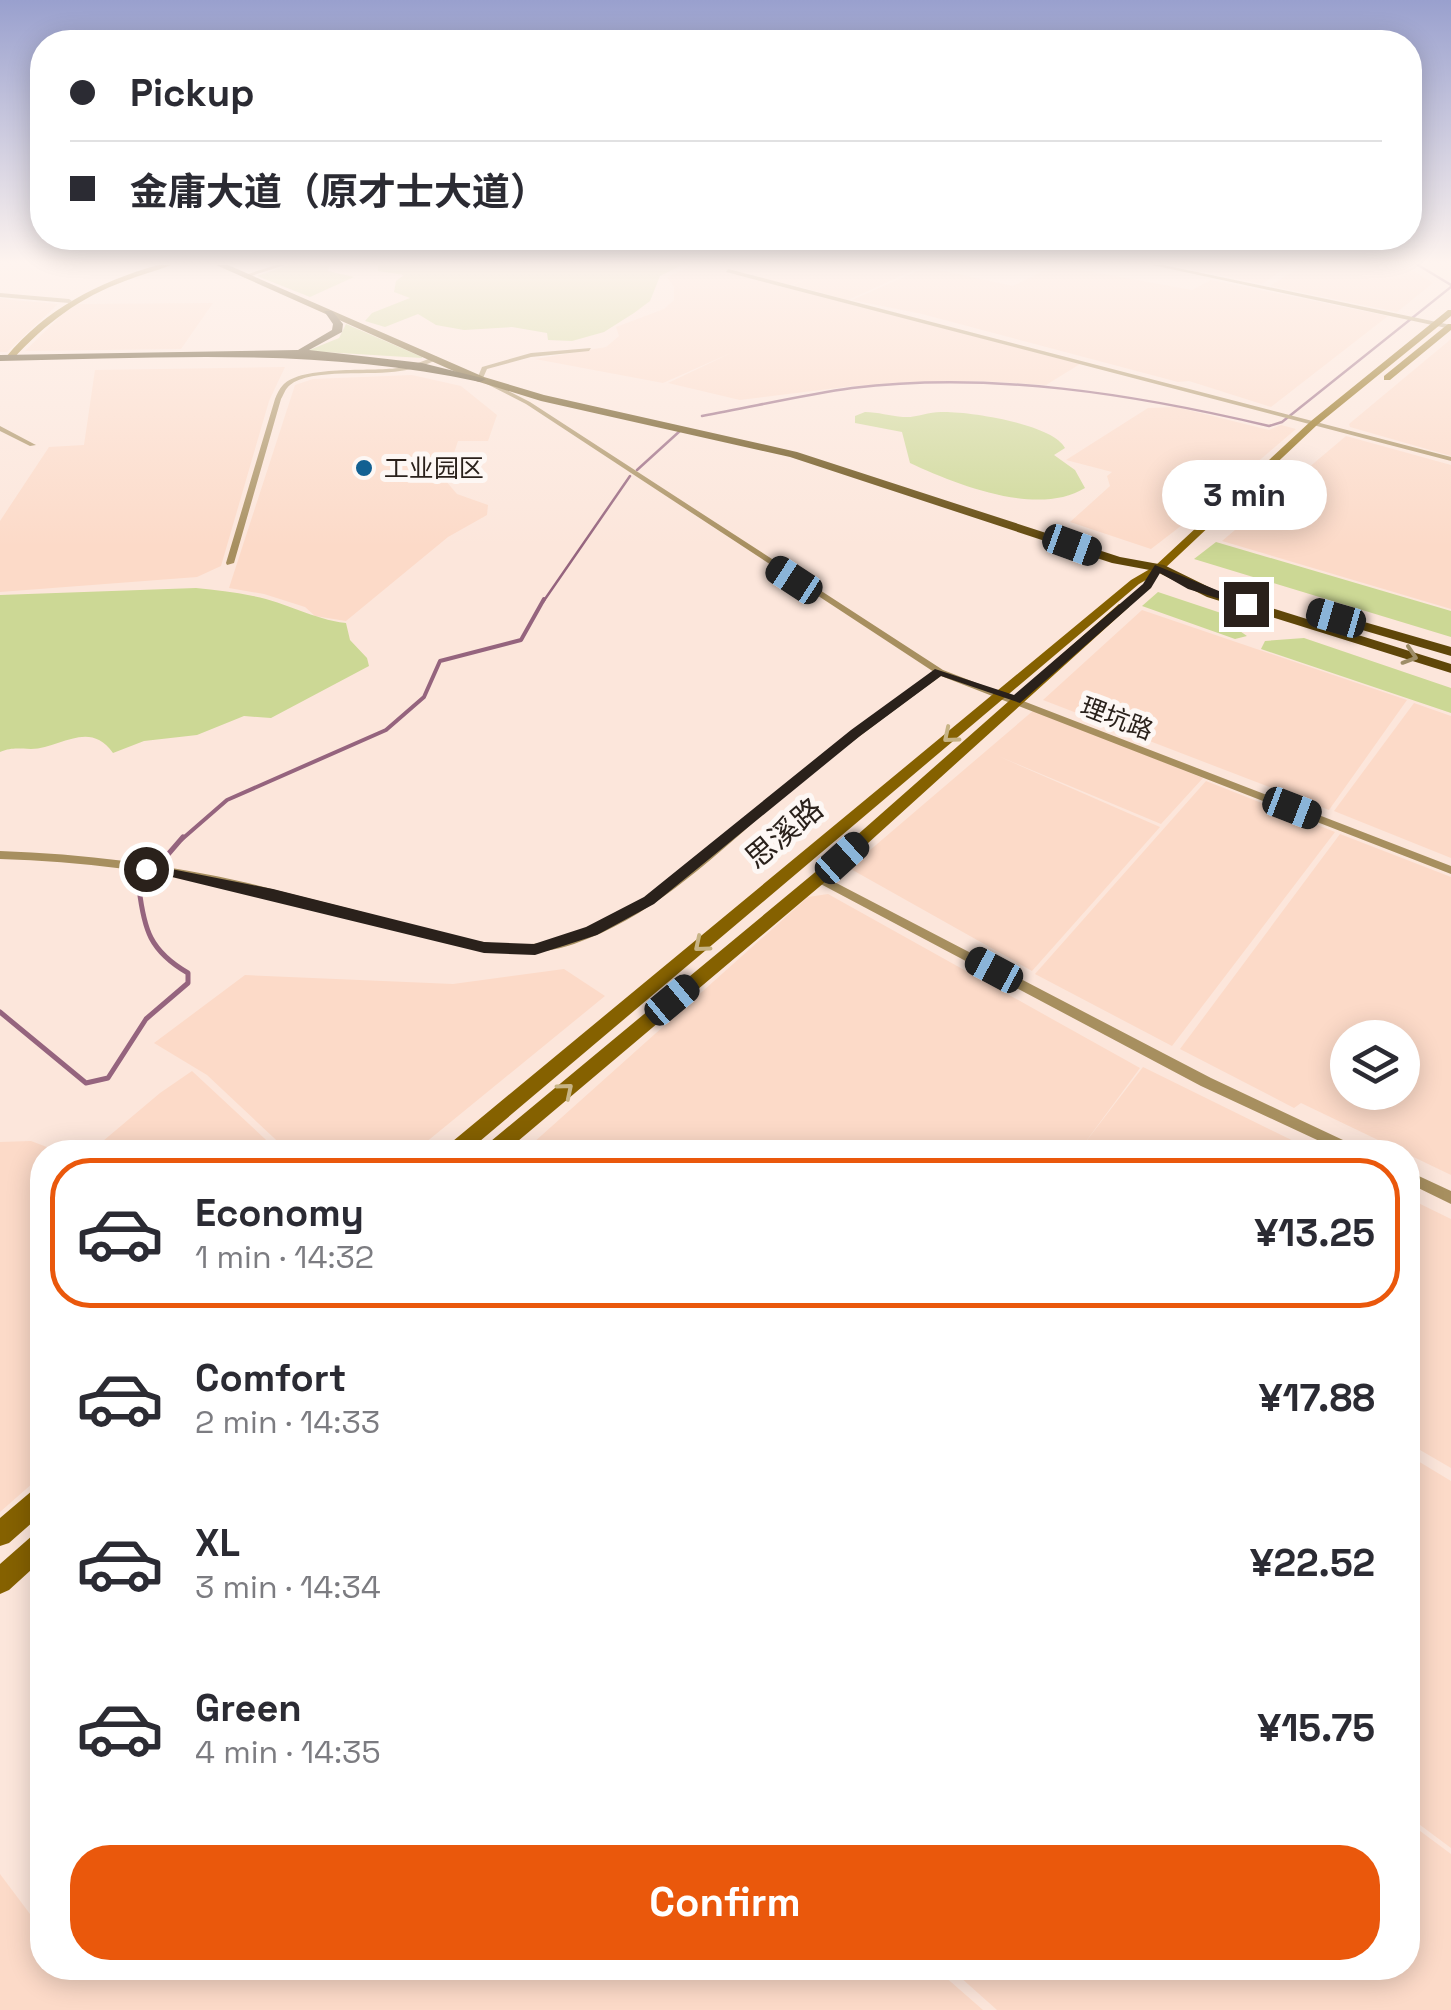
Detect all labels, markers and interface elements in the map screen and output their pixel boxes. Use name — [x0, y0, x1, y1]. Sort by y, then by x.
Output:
text: Pickup — [130, 69, 254, 117]
text: 金庸大道（原才士大道） — [130, 168, 548, 216]
place label: 工业园区 — [384, 452, 484, 484]
marker: 工业园区 — [353, 457, 375, 479]
callout: 3 min — [1164, 459, 1328, 529]
text: 3 min — [1203, 475, 1286, 515]
car — [1039, 521, 1105, 569]
car — [761, 551, 827, 609]
route end — [1224, 582, 1269, 627]
car — [1303, 595, 1369, 641]
one-way arrow — [1401, 644, 1418, 664]
street label: 理坑路 — [1076, 690, 1158, 746]
one-way arrow — [943, 724, 961, 742]
car — [1259, 783, 1325, 833]
street label: 思溪路 — [737, 789, 831, 877]
car — [810, 827, 874, 889]
route start — [124, 847, 169, 892]
one-way arrow — [695, 933, 713, 951]
car — [960, 943, 1028, 997]
car — [639, 969, 705, 1031]
map controls — [1330, 1020, 1420, 1110]
button: layers — [1330, 1020, 1420, 1110]
one-way arrow — [554, 1083, 573, 1101]
icon: car — [75, 1188, 165, 1278]
text: Economy — [195, 1189, 364, 1237]
text: ¥13.25 — [1254, 1209, 1375, 1257]
text: 1 min · 14:32 — [195, 1237, 374, 1277]
icon: car — [75, 1353, 165, 1443]
text: Comfort — [195, 1354, 346, 1402]
text: ¥17.88 — [1259, 1374, 1375, 1422]
text: 2 min · 14:33 — [195, 1402, 380, 1442]
icon: car — [75, 1518, 165, 1608]
text: XL — [195, 1519, 240, 1567]
text: ¥22.52 — [1250, 1539, 1375, 1587]
text: 3 min · 14:34 — [195, 1567, 381, 1607]
icon: car — [75, 1683, 165, 1773]
text: Green — [195, 1684, 302, 1732]
text: ¥15.75 — [1258, 1704, 1375, 1752]
text: 4 min · 14:35 — [195, 1732, 381, 1772]
button: Confirm — [70, 1845, 1380, 1960]

